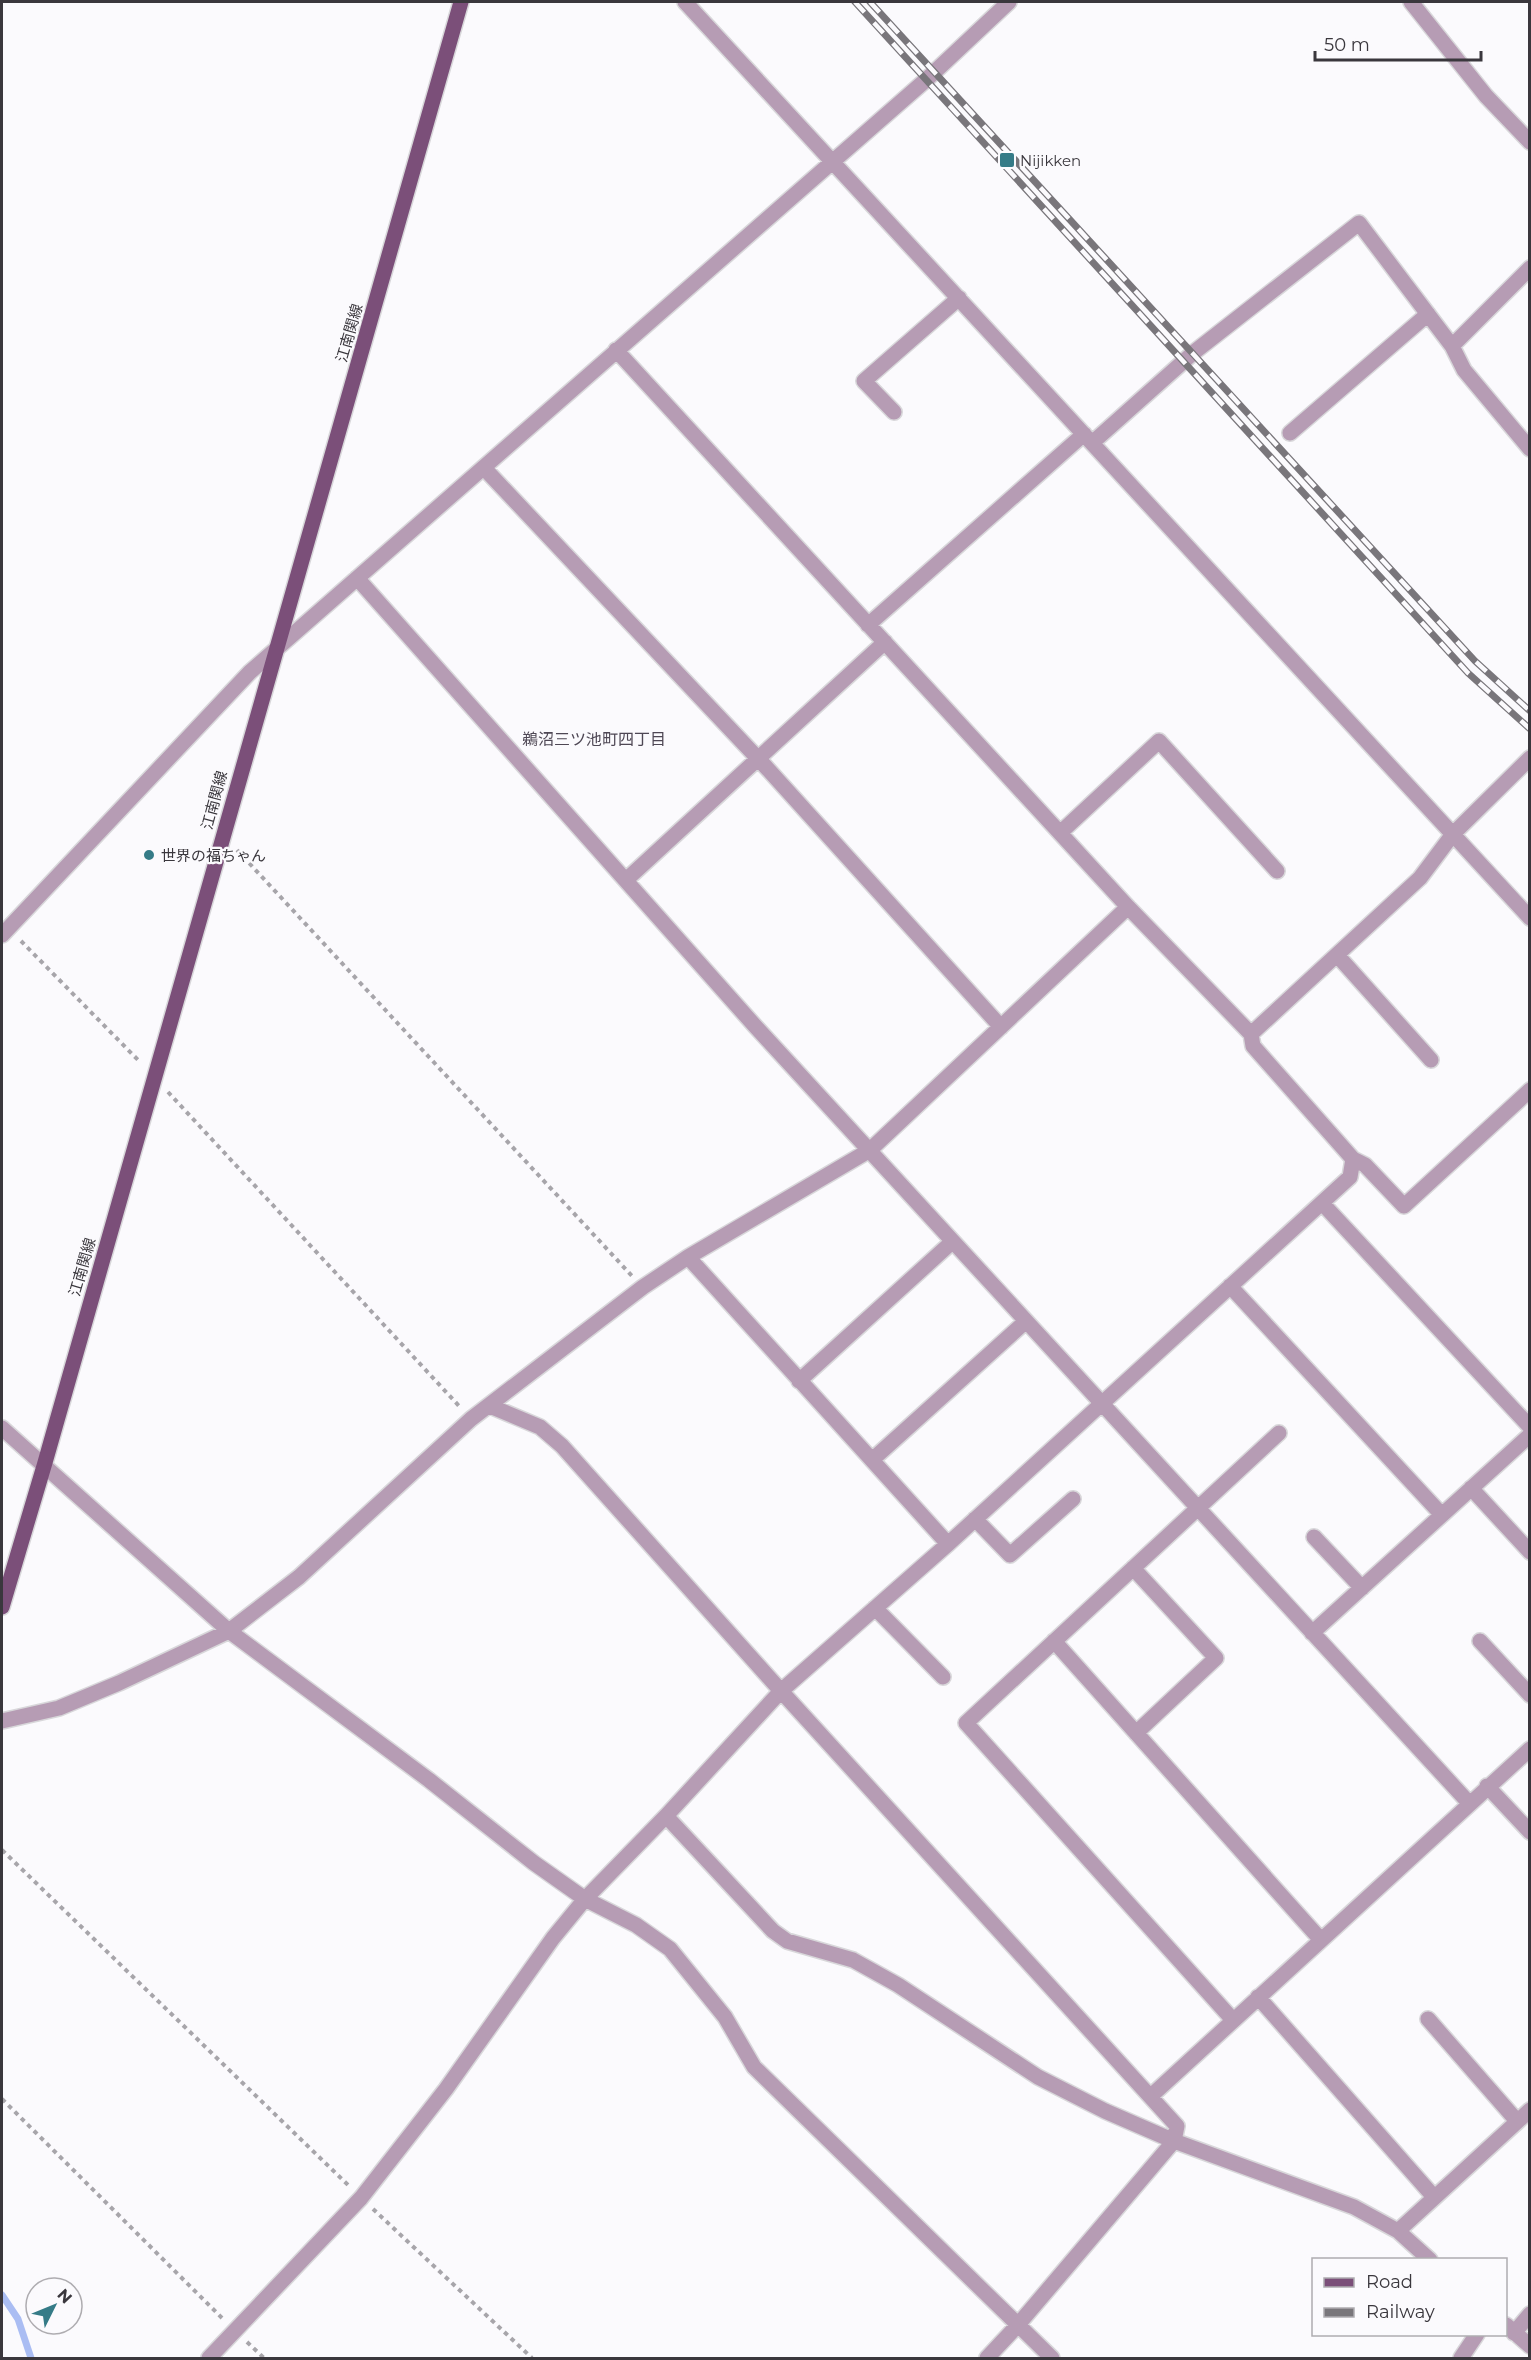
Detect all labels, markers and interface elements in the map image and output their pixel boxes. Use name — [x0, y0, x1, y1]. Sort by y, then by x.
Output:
scale bar — [1315, 24, 1482, 62]
text: 50 m — [1324, 34, 1370, 56]
marker: Nijikken — [998, 151, 1016, 169]
place label: Nijikken — [1020, 151, 1081, 170]
street label: 江南関線 — [332, 302, 366, 364]
district label: 鵜沼三ツ池町四丁目 — [522, 730, 666, 749]
street label: 江南関線 — [197, 769, 231, 831]
place label: 世界の福ちゃん — [161, 846, 266, 865]
marker: 世界の福ちゃん — [142, 848, 156, 862]
street label: 江南関線 — [65, 1236, 99, 1298]
legend — [1312, 2258, 1507, 2336]
text: Road — [1366, 2271, 1413, 2293]
north arrow — [24, 2276, 84, 2336]
text: N — [53, 2285, 76, 2307]
text: Railway — [1366, 2301, 1435, 2323]

